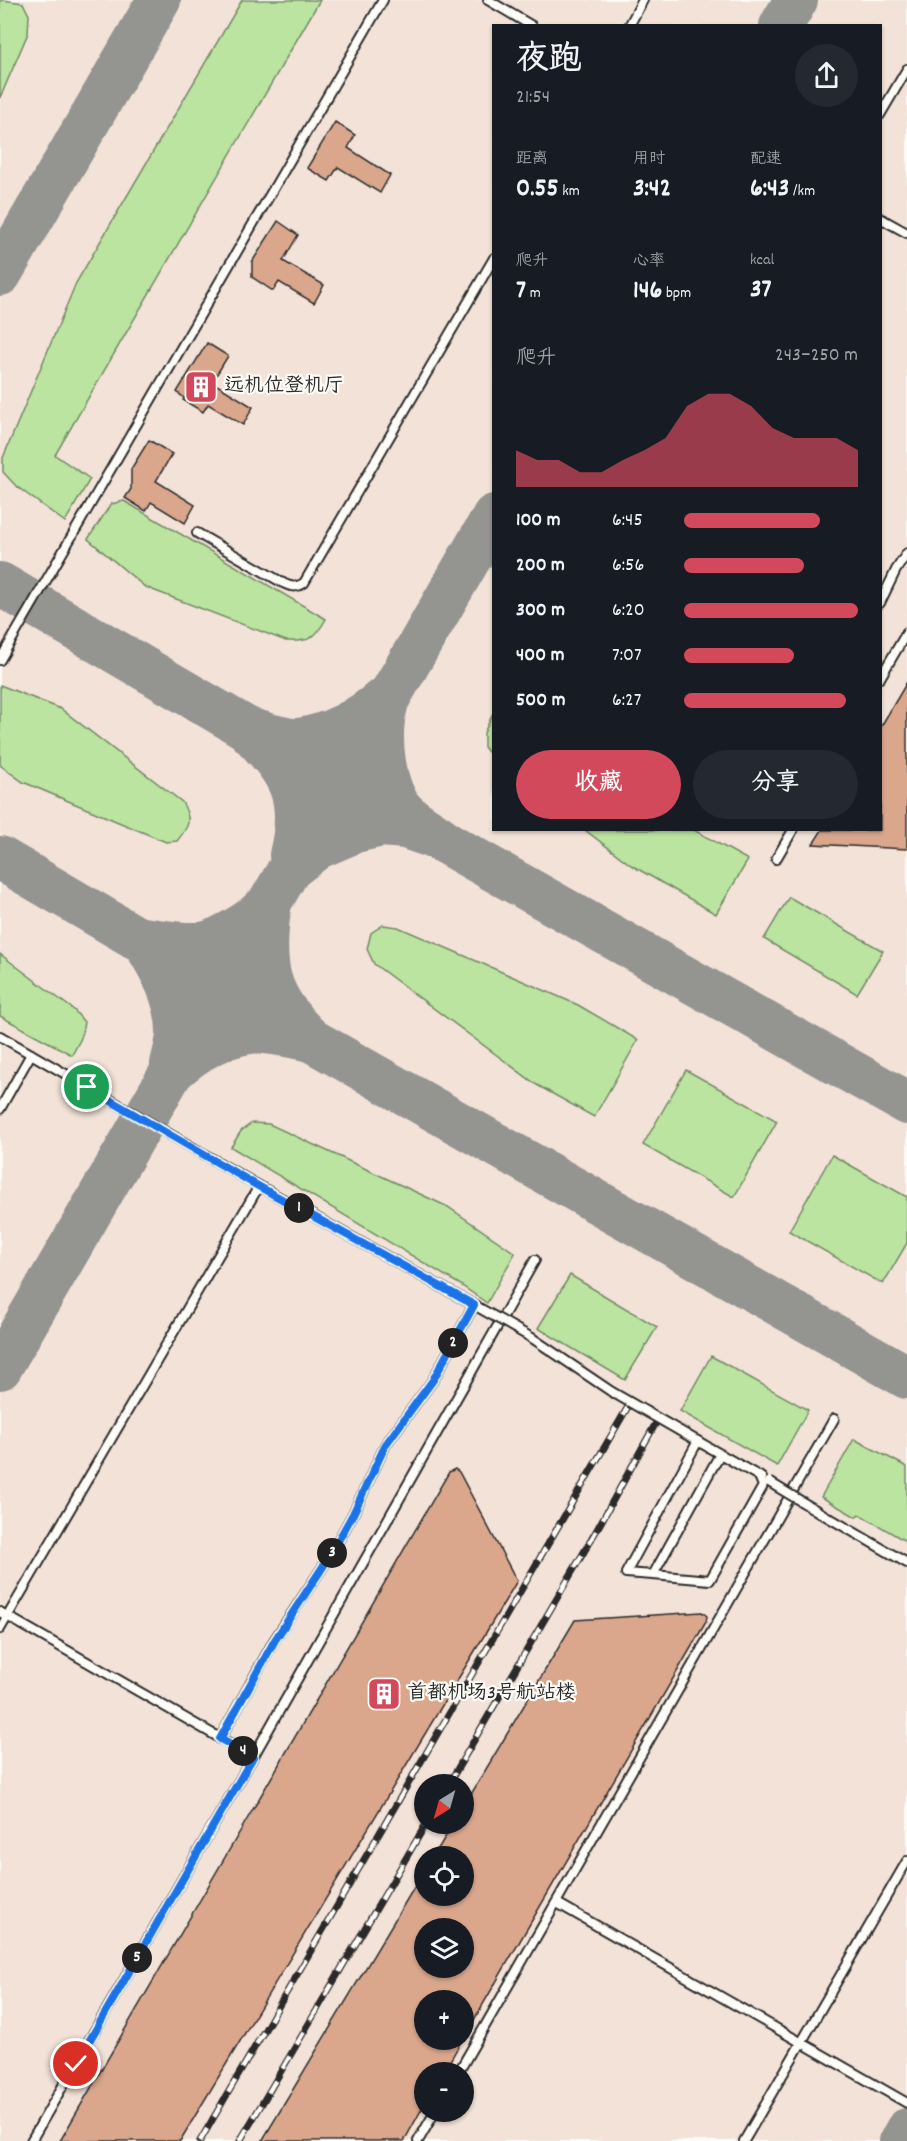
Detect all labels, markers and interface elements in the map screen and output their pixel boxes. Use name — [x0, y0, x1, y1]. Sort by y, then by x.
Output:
text: 夜跑 — [516, 38, 582, 85]
button: share — [795, 44, 858, 107]
text: 21:54 — [516, 84, 550, 112]
text: 距离 — [516, 148, 548, 171]
text: 用时 — [633, 148, 665, 171]
text: 配速 — [750, 148, 782, 171]
text: 0.55 — [516, 171, 559, 208]
text: 3:42 — [633, 171, 671, 208]
text: 6:43 — [750, 171, 789, 208]
text: km — [559, 180, 580, 203]
text: /km — [789, 180, 815, 203]
text: kcal — [750, 249, 774, 272]
text: 爬升 — [516, 250, 548, 273]
text: 心率 — [633, 250, 665, 273]
text: 37 — [750, 272, 772, 309]
text: 7 — [516, 273, 526, 310]
text: 146 — [633, 273, 662, 310]
text: m — [526, 282, 541, 305]
text: bpm — [662, 282, 691, 305]
text: 243–250 m — [775, 342, 858, 370]
text: 爬升 — [516, 345, 556, 373]
building icon: 远机位登机厅 — [183, 369, 219, 405]
place label: 远机位登机厅 — [224, 373, 344, 401]
text: 100 m — [516, 507, 561, 535]
text: 6:45 — [612, 507, 643, 535]
text: 200 m — [516, 552, 565, 580]
text: 6:56 — [612, 552, 644, 580]
text: 300 m — [516, 597, 565, 625]
text: 6:20 — [612, 597, 645, 625]
text: 400 m — [516, 642, 564, 670]
text: 7:07 — [612, 642, 642, 670]
text: 500 m — [516, 687, 565, 715]
text: 6:27 — [612, 687, 642, 715]
button: 收藏 — [516, 750, 681, 819]
button: 分享 — [693, 750, 858, 819]
pin — [61, 1061, 112, 1112]
icon: arrive — [70, 1070, 103, 1103]
pin: 1 — [284, 1193, 314, 1223]
text: 1 — [297, 1196, 301, 1219]
pin: 2 — [438, 1328, 468, 1358]
text: 2 — [450, 1331, 457, 1354]
pin: 3 — [317, 1538, 347, 1568]
text: 3 — [328, 1541, 336, 1564]
building icon: 首都机场3号航站楼 — [366, 1676, 402, 1712]
place label: 首都机场3号航站楼 — [407, 1680, 576, 1708]
pin: 4 — [228, 1736, 258, 1766]
text: 4 — [240, 1739, 246, 1762]
north arrow — [414, 1774, 474, 1834]
map controls — [414, 1774, 474, 2122]
button: locate — [414, 1846, 474, 1906]
button: layers — [414, 1918, 474, 1978]
pin: 5 — [122, 1943, 152, 1973]
text: 5 — [133, 1946, 141, 1969]
button: + — [414, 1990, 474, 2050]
pin — [50, 2038, 101, 2089]
icon: check — [59, 2047, 92, 2080]
button: − — [414, 2062, 474, 2122]

